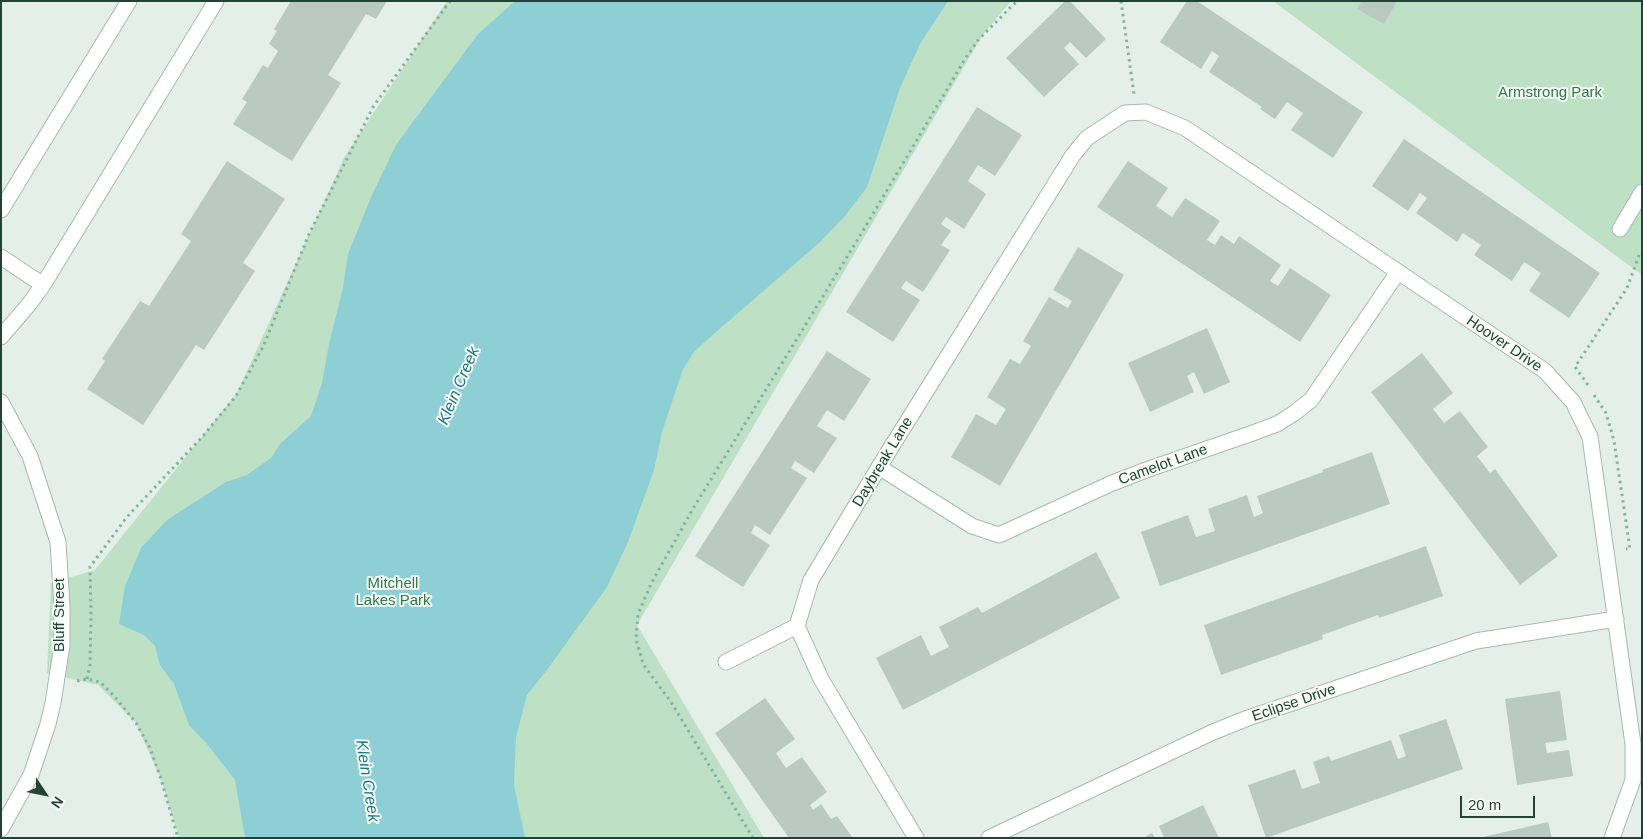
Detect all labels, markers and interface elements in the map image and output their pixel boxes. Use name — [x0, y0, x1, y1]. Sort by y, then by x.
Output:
park label: Armstrong Park — [1498, 84, 1602, 102]
street label: Hoover Drive — [1463, 312, 1545, 376]
water label: Klein Creek — [434, 344, 484, 428]
street label: Daybreak Lane — [849, 414, 917, 510]
street label: Camelot Lane — [1116, 441, 1210, 489]
park label: Mitchell Lakes Park — [355, 575, 431, 610]
street label: Bluff Street — [51, 578, 69, 652]
street label: Eclipse Drive — [1250, 680, 1338, 726]
water label: Klein Creek — [351, 739, 383, 823]
north arrow — [20, 769, 70, 819]
scale bar — [1463, 786, 1538, 818]
text: N — [48, 794, 67, 811]
text: 20 m — [1468, 796, 1501, 813]

